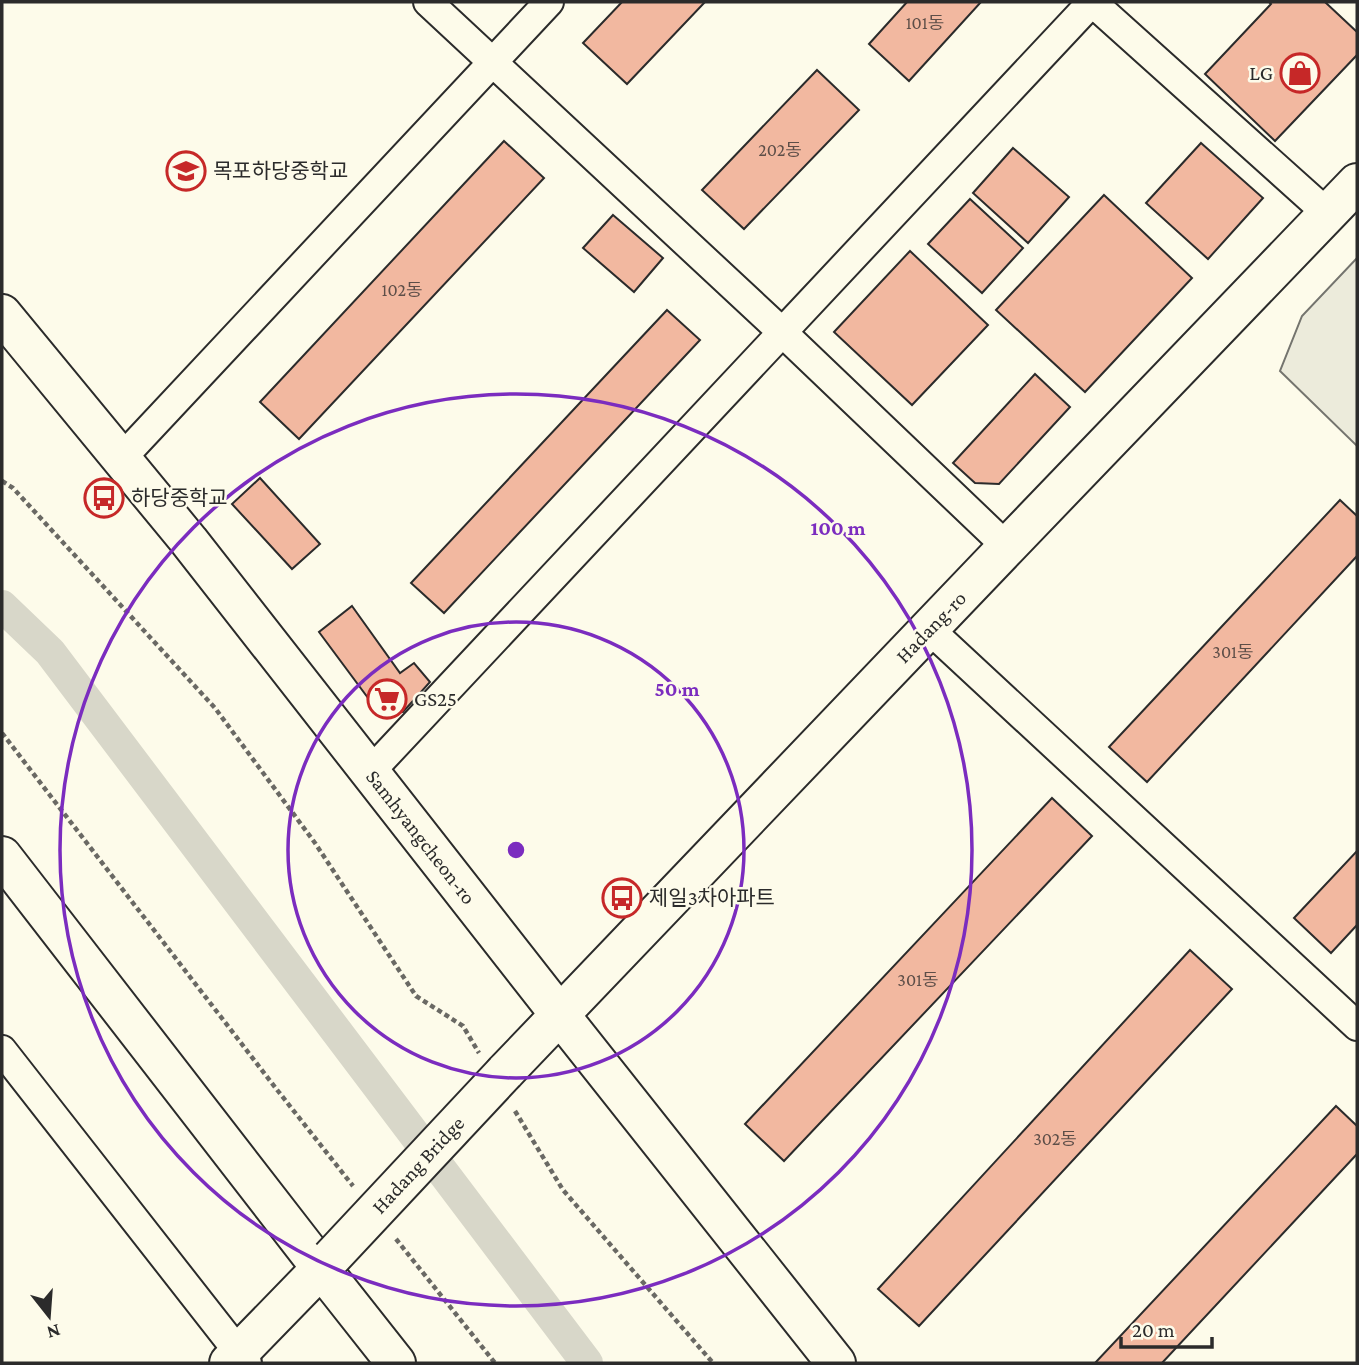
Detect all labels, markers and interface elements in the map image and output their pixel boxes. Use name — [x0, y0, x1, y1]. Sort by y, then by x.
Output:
house number: 101동 — [906, 13, 944, 33]
shop icon: LG — [1279, 52, 1321, 94]
place label: LG — [1249, 61, 1273, 85]
house number: 202동 — [758, 140, 802, 160]
school or university icon: 목포하당중학교 — [165, 150, 207, 192]
place label: 목포하당중학교 — [213, 159, 348, 183]
house number: 102동 — [381, 280, 423, 300]
bus stop icon: 하당중학교 — [83, 477, 125, 519]
place label: 하당중학교 — [131, 486, 228, 510]
text: 100 m — [810, 516, 866, 540]
street label: Hadang-ro — [891, 586, 971, 668]
house number: 301동 — [1212, 642, 1254, 662]
text: 50 m — [655, 677, 700, 701]
supermarket icon: GS25 — [366, 678, 408, 720]
place label: GS25 — [414, 687, 457, 711]
street label: Samhyangcheon-ro — [361, 765, 481, 909]
centre of rings — [504, 838, 528, 862]
bus stop icon: 제일3차아파트 — [601, 877, 643, 919]
place label: 제일3차아파트 — [649, 886, 775, 910]
house number: 301동 — [897, 970, 939, 990]
street label: Hadang Bridge — [367, 1111, 469, 1219]
house number: 302동 — [1033, 1129, 1077, 1149]
north arrow — [14, 1281, 84, 1351]
scale bar — [1121, 1306, 1212, 1350]
text: 20 m — [1132, 1318, 1175, 1342]
text: N — [45, 1320, 63, 1344]

